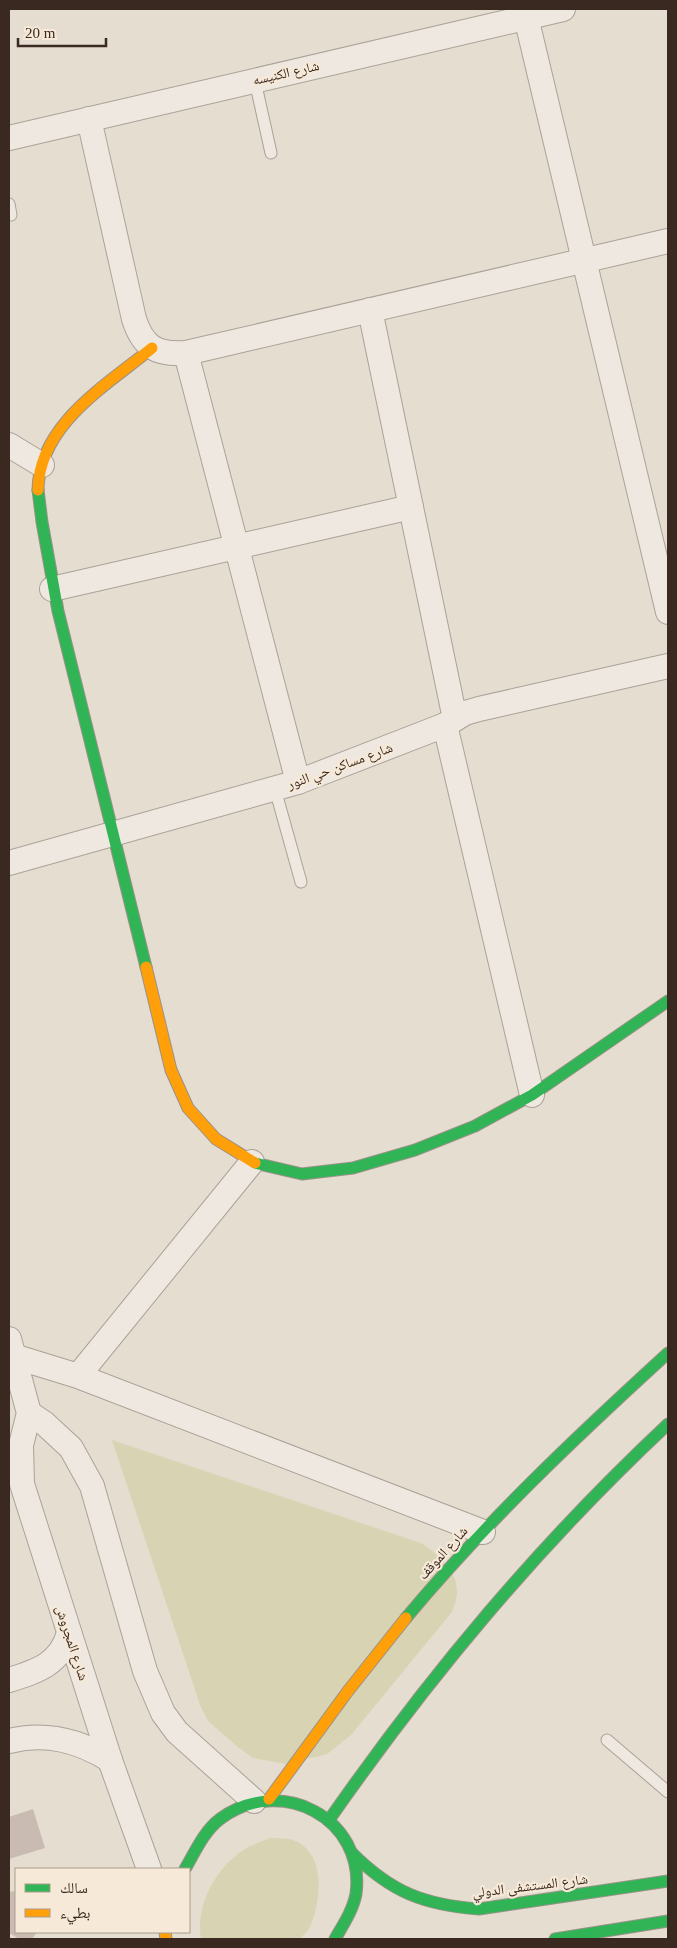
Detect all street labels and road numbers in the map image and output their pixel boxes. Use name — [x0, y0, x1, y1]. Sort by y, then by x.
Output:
street label: شارع الكنيسه — [251, 58, 321, 90]
street label: شارع مساكن حي النور — [284, 740, 396, 796]
street label: شارع الموقف — [415, 1523, 472, 1584]
street label: شارع المجروش — [51, 1604, 91, 1683]
street label: شارع المستشفى الدولي — [471, 1871, 589, 1904]

